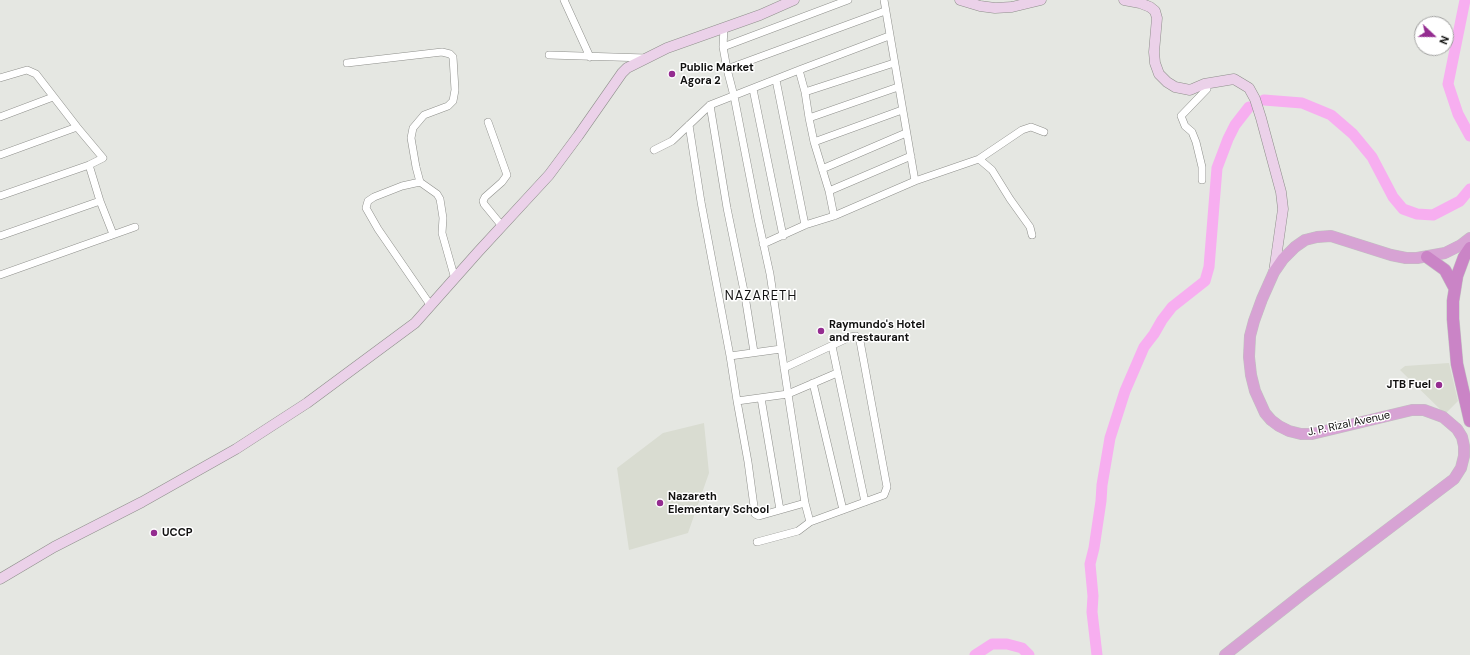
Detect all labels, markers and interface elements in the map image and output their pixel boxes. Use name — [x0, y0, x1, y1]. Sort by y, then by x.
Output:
north arrow — [1414, 16, 1454, 56]
text: N — [1436, 34, 1452, 46]
place label: Public Market Agora 2 — [680, 61, 754, 87]
marker: Public Market Agora 2 — [667, 69, 677, 79]
district label: NAZARETH — [725, 289, 797, 305]
place label: Raymundo's Hotel and restaurant — [829, 318, 925, 344]
marker: Raymundo's Hotel and restaurant — [816, 326, 826, 336]
place label: JTB Fuel — [1386, 378, 1431, 392]
marker: JTB Fuel — [1434, 380, 1444, 390]
street label: J. P. Rizal Avenue — [1307, 409, 1391, 439]
place label: Nazareth Elementary School — [668, 490, 769, 516]
marker: Nazareth Elementary School — [655, 498, 665, 508]
place label: UCCP — [162, 526, 193, 540]
marker: UCCP — [149, 528, 159, 538]

